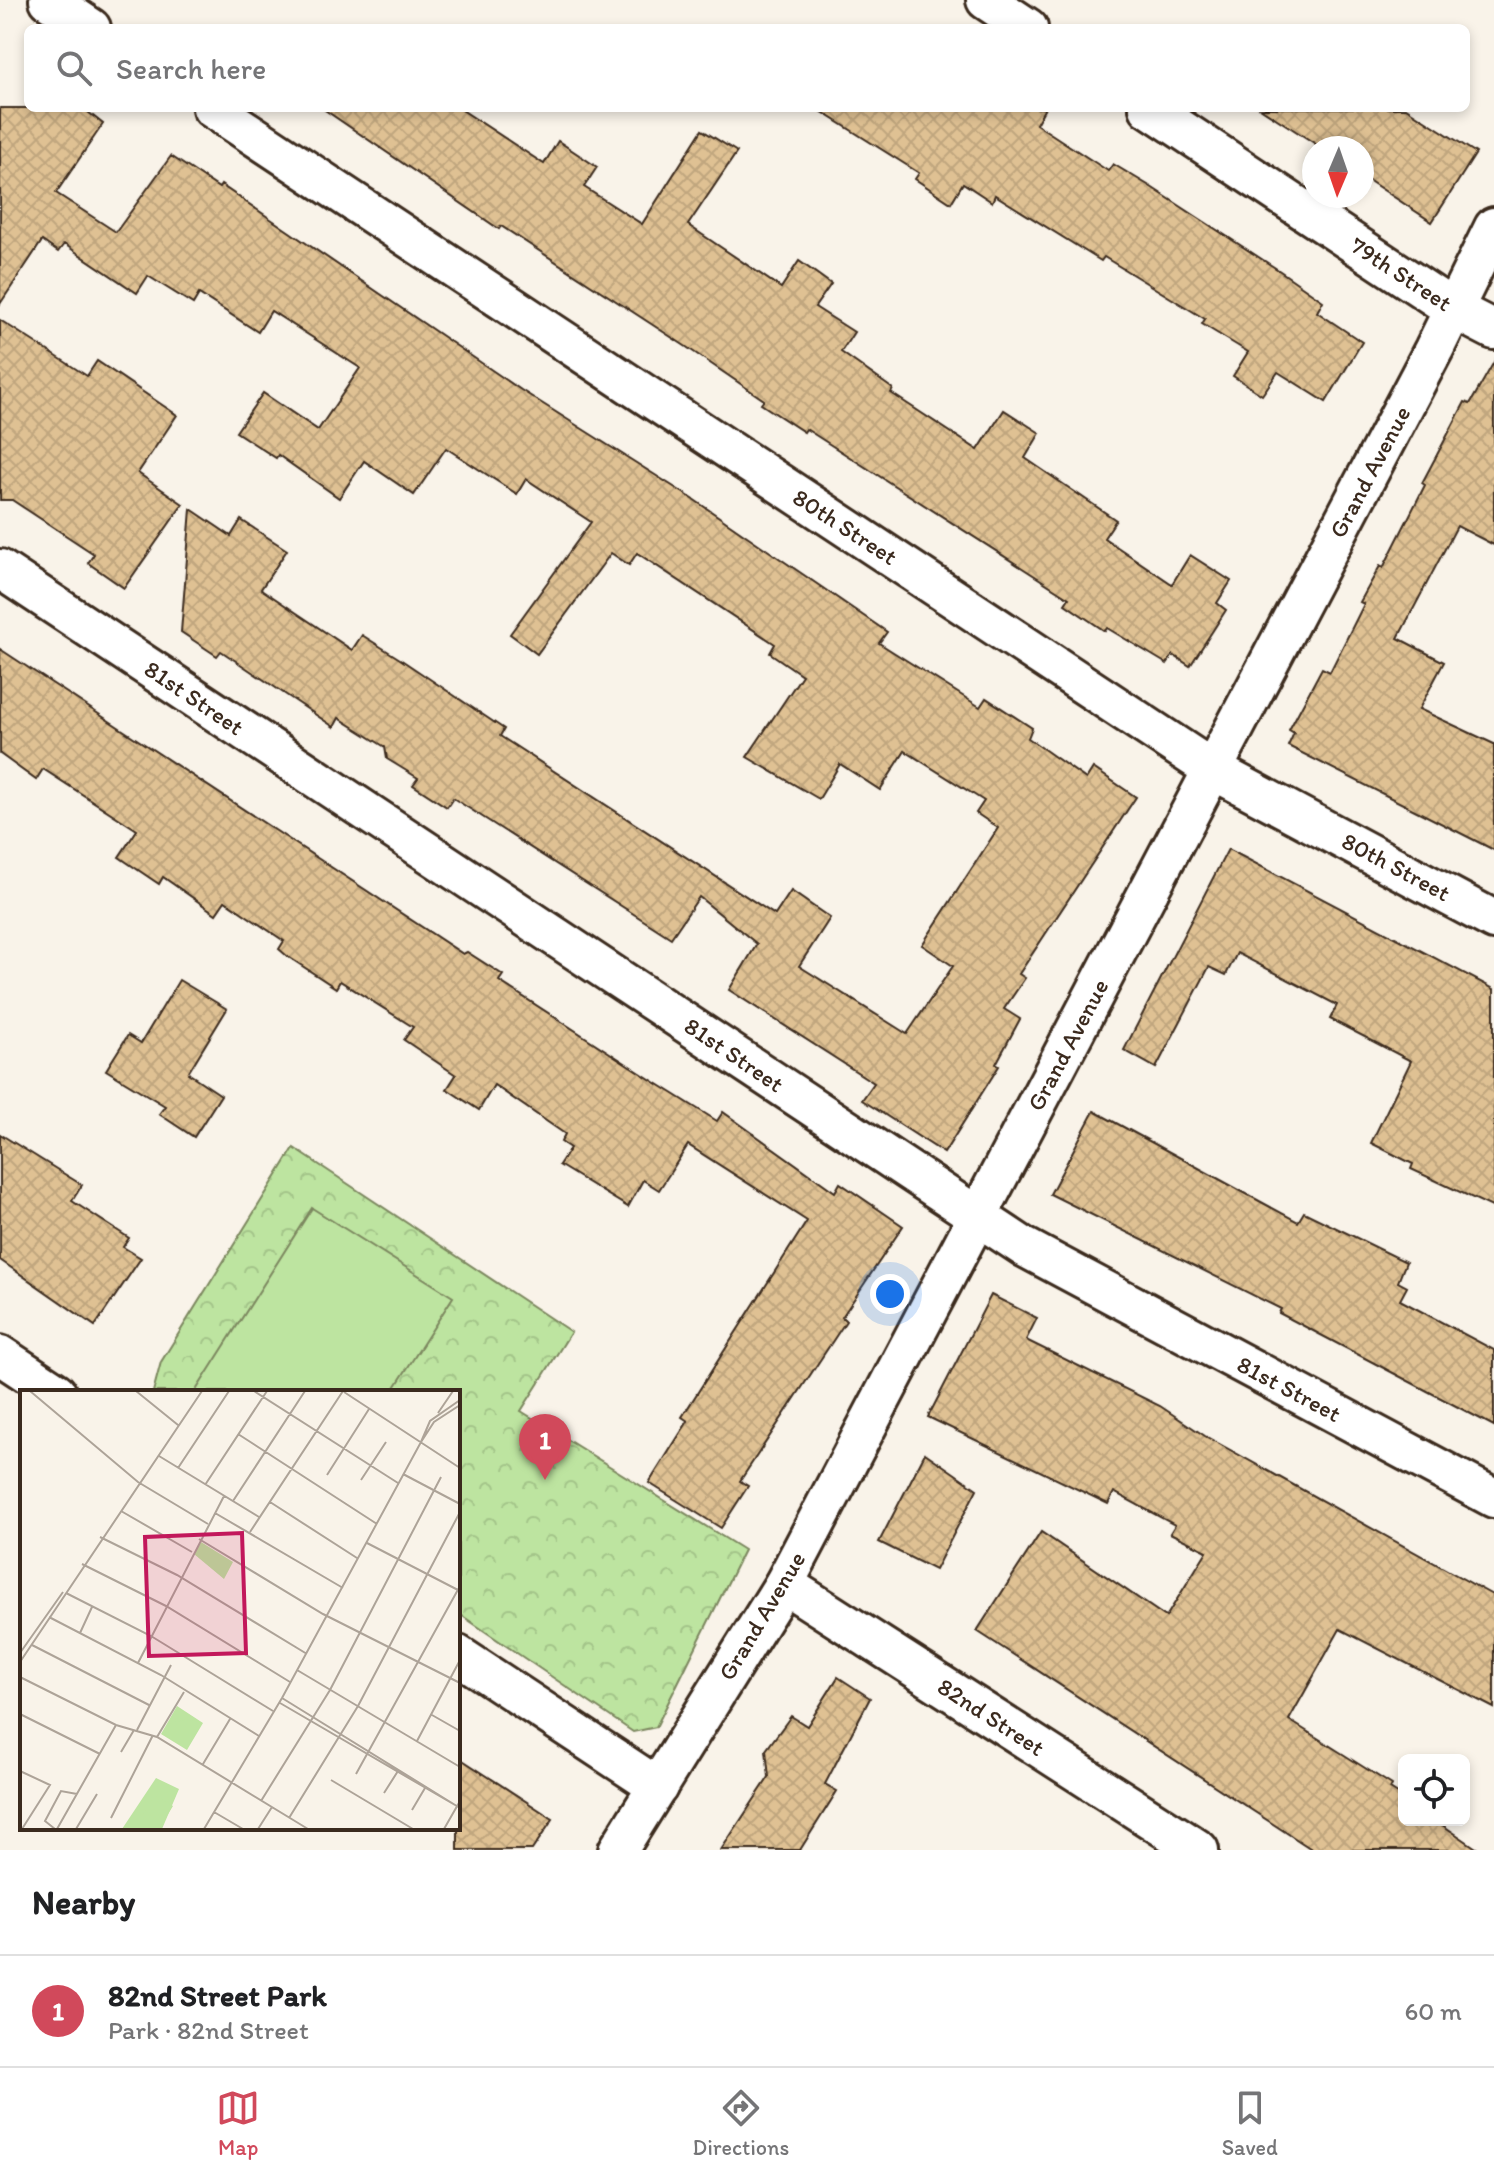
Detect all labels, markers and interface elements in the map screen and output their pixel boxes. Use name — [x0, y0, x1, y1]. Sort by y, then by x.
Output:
search box — [24, 24, 1470, 112]
icon: search — [52, 46, 96, 90]
text: Search here — [116, 50, 266, 87]
north arrow — [1302, 136, 1374, 208]
street label: 79th Street — [1345, 230, 1457, 317]
street label: Grand Avenue — [1323, 401, 1416, 543]
street label: 80th Street — [788, 482, 903, 571]
street label: 81st Street — [139, 654, 249, 741]
street label: 80th Street — [1337, 826, 1455, 907]
street label: Grand Avenue — [1021, 974, 1114, 1116]
street label: 81st Street — [679, 1011, 789, 1098]
your location — [870, 1274, 910, 1314]
street label: 81st Street — [1232, 1349, 1346, 1428]
inset map — [20, 1390, 460, 1830]
pin: 1 — [519, 1414, 571, 1480]
street label: Grand Avenue — [712, 1546, 811, 1685]
street label: 82nd Street — [932, 1671, 1050, 1762]
map controls — [1398, 1754, 1470, 1826]
button: locate — [1398, 1754, 1470, 1826]
text: Nearby — [32, 1882, 135, 1923]
text: 82nd Street Park — [108, 1977, 327, 2014]
text: 1 — [52, 1995, 64, 2027]
text: 60 m — [1405, 1995, 1462, 2027]
text: Park · 82nd Street — [108, 2014, 309, 2046]
tab: Map — [216, 2086, 260, 2161]
tab: Directions — [693, 2086, 789, 2161]
tab: Saved — [1222, 2086, 1278, 2161]

